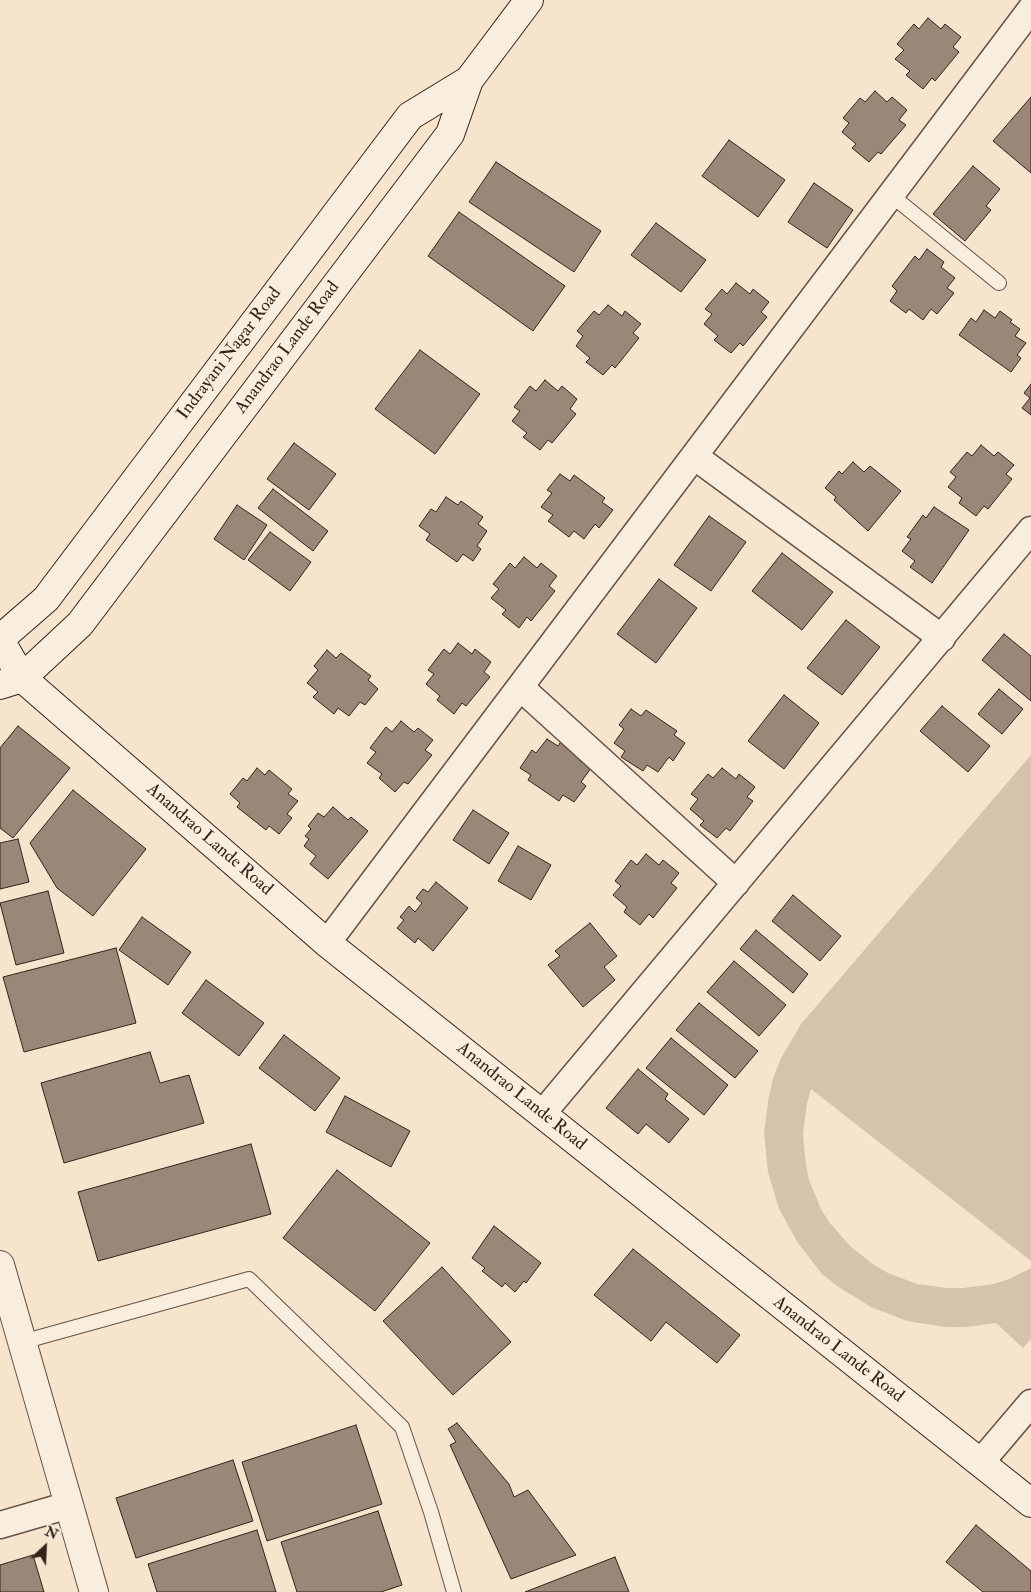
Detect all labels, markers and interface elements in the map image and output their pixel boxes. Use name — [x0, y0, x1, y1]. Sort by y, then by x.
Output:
street label: Anandrao Lande Road — [231, 278, 345, 418]
street label: Indrayani Nagar Road — [173, 284, 287, 424]
street label: Anandrao Lande Road — [141, 779, 277, 901]
street label: Anandrao Lande Road — [452, 1038, 590, 1156]
street label: Anandrao Lande Road — [768, 1292, 908, 1408]
north arrow — [20, 1522, 70, 1572]
text: N — [42, 1523, 61, 1543]

